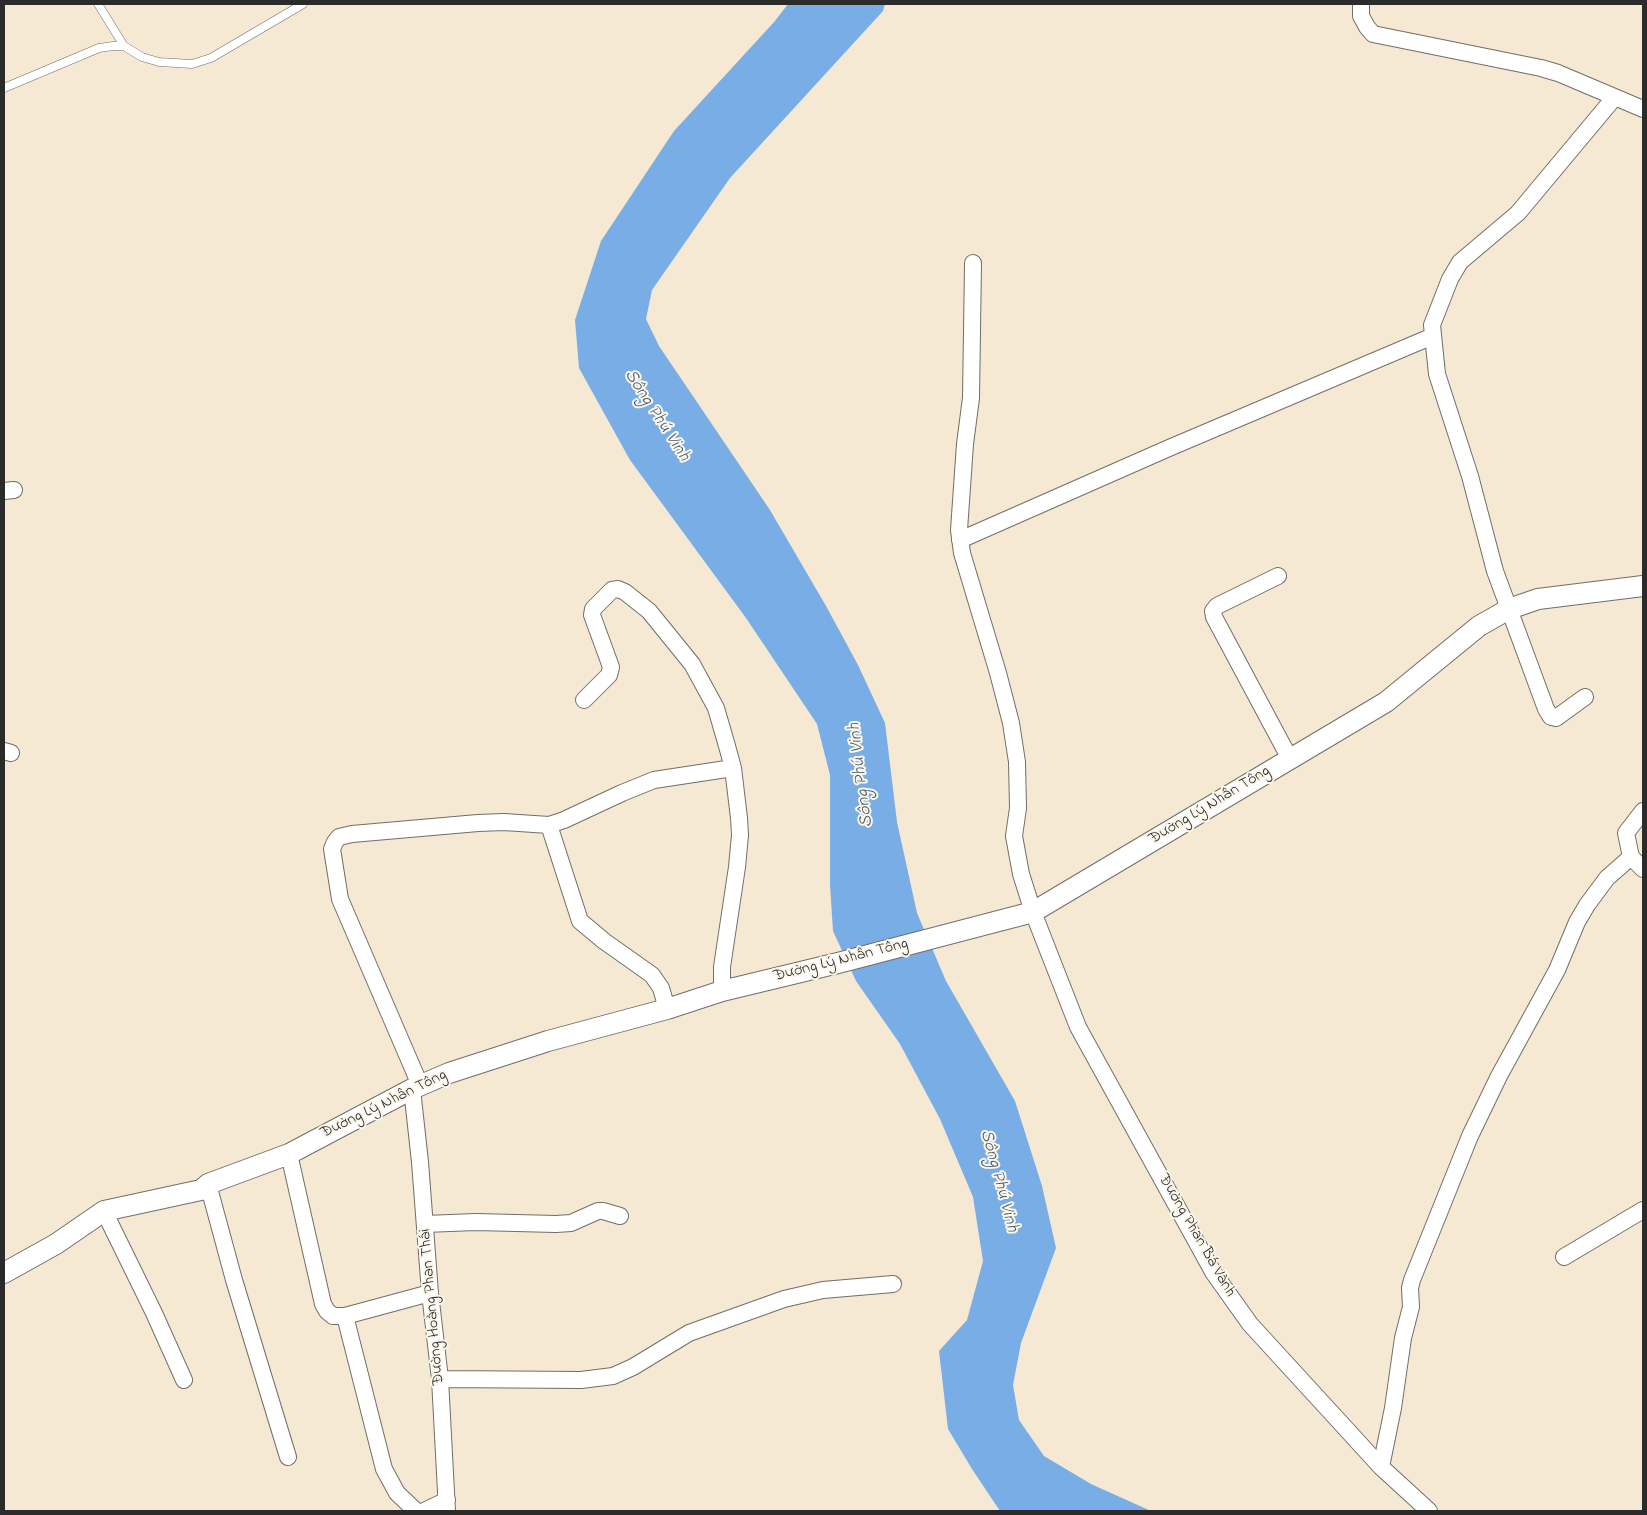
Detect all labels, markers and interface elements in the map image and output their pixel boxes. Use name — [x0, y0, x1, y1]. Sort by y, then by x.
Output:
water label: Sông Phú Vinh — [618, 366, 694, 466]
water label: Sông Phú Vinh — [845, 722, 879, 828]
street label: Đường Lý Nhân Tông — [1146, 762, 1274, 850]
street label: Đường Lý Nhân Tông — [772, 935, 910, 987]
street label: Đường Lý Nhân Tông — [318, 1066, 450, 1144]
water label: Sông Phú Vinh — [974, 1127, 1022, 1235]
street label: Đường Phan Bá Vành — [1153, 1171, 1239, 1301]
street label: Đường Hoàng Phan Thái — [417, 1228, 449, 1386]

